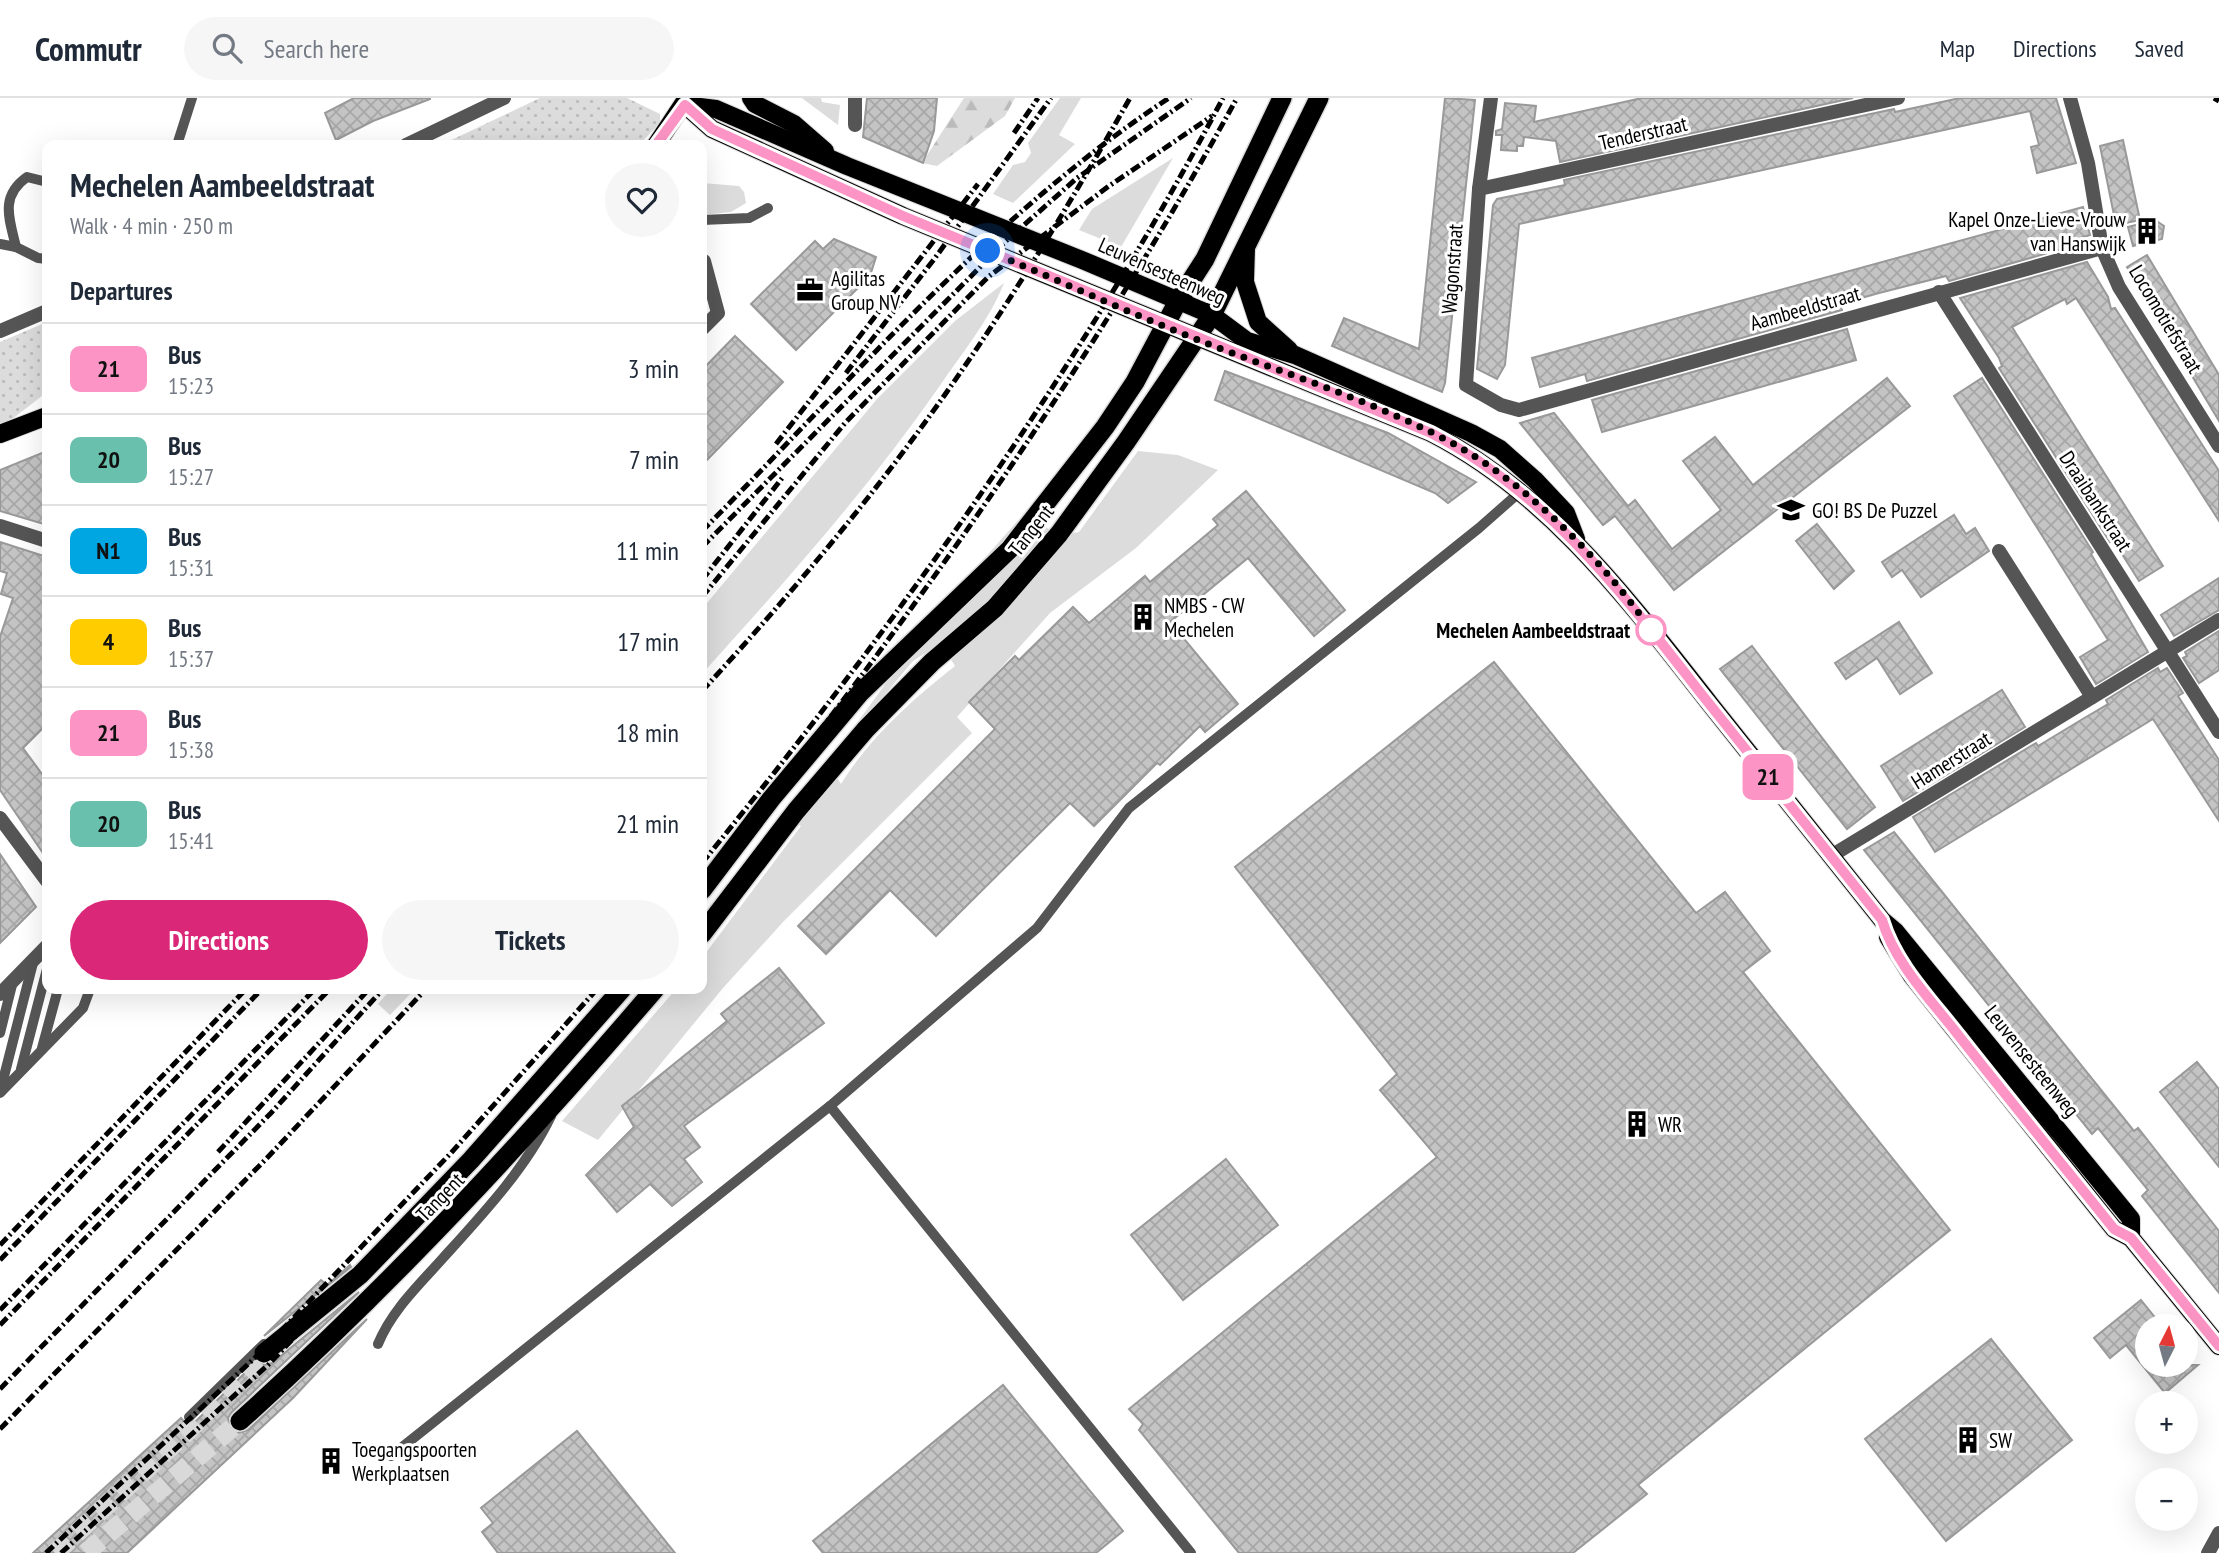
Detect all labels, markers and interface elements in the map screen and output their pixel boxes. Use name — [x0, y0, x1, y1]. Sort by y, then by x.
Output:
search box — [184, 17, 674, 80]
text: Commutr — [35, 27, 142, 70]
icon: search — [208, 29, 246, 67]
text: Search here — [264, 32, 369, 65]
text: Map — [1940, 33, 1975, 64]
text: Directions — [2013, 33, 2097, 64]
text: Saved — [2135, 33, 2184, 64]
street label: Tenderstraat — [1596, 110, 1690, 156]
text: Mechelen Aambeeldstraat — [70, 163, 374, 206]
button: heart — [605, 163, 679, 237]
place label: Kapel Onze-Lieve-Vrouw van Hanswijk — [1948, 206, 2127, 257]
text: Walk · 4 min · 250 m — [70, 211, 233, 240]
building icon: Kapel Onze-Lieve-Vrouw van Hanswijk — [2132, 216, 2162, 246]
street label: Wagonstraat — [1435, 223, 1469, 315]
street label: Leuvensesteenweg — [1094, 231, 1230, 311]
your location — [970, 233, 1005, 268]
street label: Locomotiefstraat — [2123, 260, 2209, 378]
place label: Agilitas Group NV — [831, 265, 900, 316]
text: Departures — [70, 274, 173, 307]
office icon: Agilitas Group NV — [795, 275, 825, 305]
street label: Aambeeldstraat — [1747, 279, 1863, 337]
text: Bus — [168, 338, 201, 371]
text: 3 min — [628, 352, 679, 385]
text: 21 — [97, 353, 120, 384]
text: 15:23 — [168, 371, 214, 400]
text: Bus — [168, 429, 201, 462]
text: 7 min — [629, 443, 679, 476]
text: 20 — [97, 444, 120, 475]
street label: Draaibankstraat — [2054, 446, 2139, 556]
text: 15:27 — [168, 462, 214, 491]
school or university icon: GO! BS De Puzzel — [1776, 495, 1806, 525]
place label: GO! BS De Puzzel — [1812, 497, 1938, 524]
street label: Tangent — [1003, 499, 1060, 561]
text: Bus — [168, 520, 201, 553]
text: 11 min — [616, 534, 679, 567]
text: N1 — [96, 535, 121, 566]
text: 15:31 — [168, 553, 214, 582]
place label: NMBS - CW Mechelen — [1164, 592, 1245, 643]
building icon: NMBS - CW Mechelen — [1128, 602, 1158, 632]
text: Bus — [168, 611, 201, 644]
marker: Mechelen Aambeeldstraat — [1636, 615, 1666, 645]
place label: Mechelen Aambeeldstraat — [1436, 617, 1630, 644]
text: 17 min — [617, 625, 679, 658]
text: 4 — [103, 626, 114, 657]
text: 15:37 — [168, 644, 214, 673]
text: Bus — [168, 702, 201, 735]
text: 18 min — [616, 716, 679, 749]
text: 21 — [97, 717, 120, 748]
street label: Hamerstraat — [1906, 725, 1996, 795]
text: 15:38 — [168, 735, 214, 764]
line badge: 21 — [1736, 754, 1800, 800]
text: 21 — [1757, 761, 1779, 792]
text: Bus — [168, 793, 201, 826]
text: 21 min — [616, 807, 679, 840]
text: 20 — [97, 808, 120, 839]
text: 15:41 — [168, 826, 214, 855]
button: Directions — [70, 900, 368, 980]
button: Tickets — [382, 900, 679, 980]
street label: Leuvensesteenweg — [1979, 1000, 2085, 1122]
building icon: WR — [1622, 1109, 1652, 1139]
place label: WR — [1658, 1111, 1682, 1138]
street label: Tangent — [410, 1167, 470, 1227]
north arrow — [2135, 1314, 2198, 1377]
map controls — [2135, 1314, 2198, 1531]
button: + — [2135, 1391, 2198, 1454]
building icon: SW — [1953, 1425, 1983, 1455]
place label: SW — [1989, 1427, 2012, 1454]
place label: Toegangspoorten Werkplaatsen — [352, 1436, 477, 1487]
building icon: Toegangspoorten Werkplaatsen — [316, 1446, 346, 1476]
button: − — [2135, 1468, 2198, 1531]

